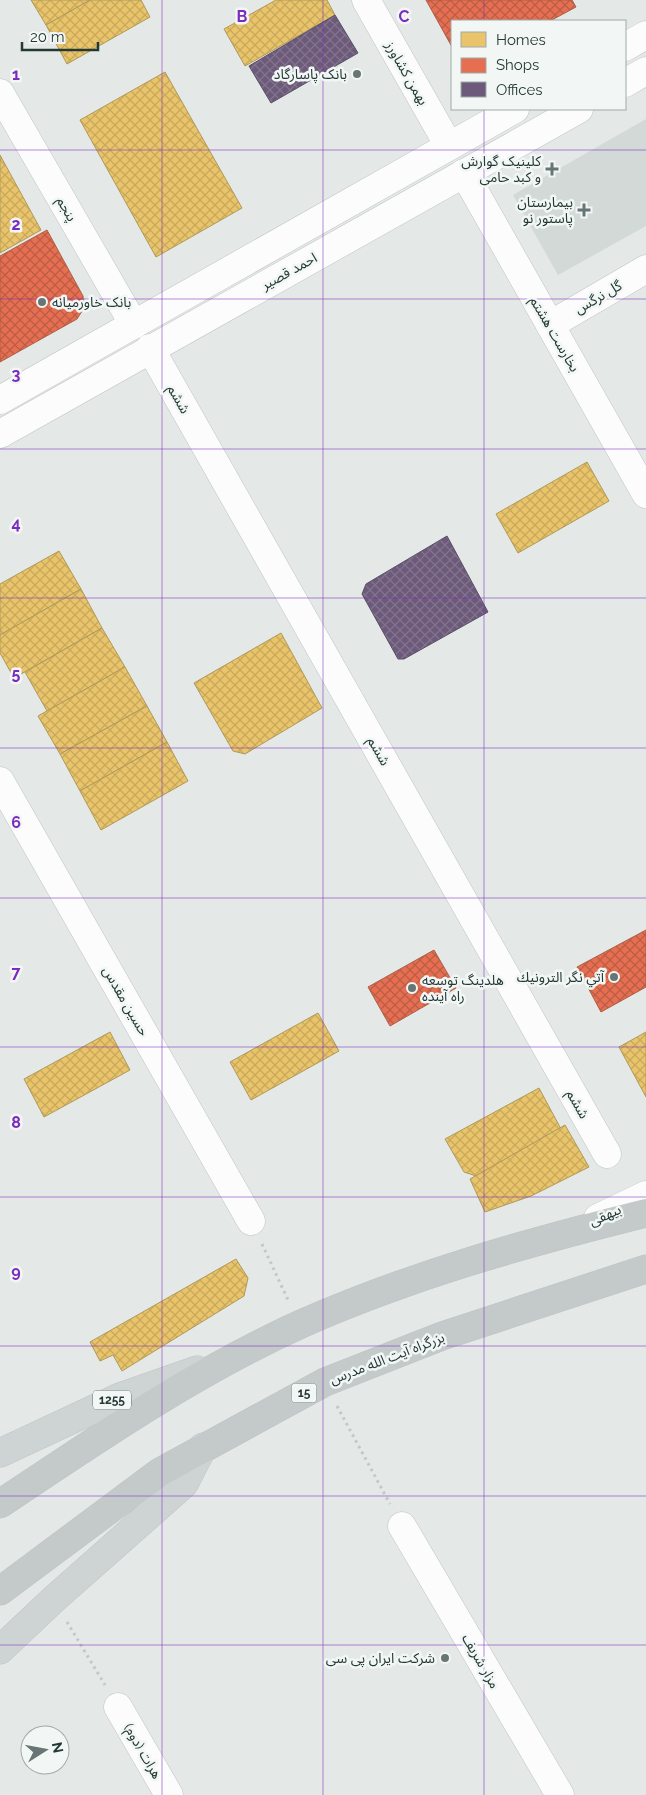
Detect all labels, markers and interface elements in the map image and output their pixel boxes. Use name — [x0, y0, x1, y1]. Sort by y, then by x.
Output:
text: B — [237, 7, 248, 26]
text: C — [399, 7, 410, 26]
scale bar — [22, 20, 99, 52]
legend — [451, 20, 626, 110]
text: 20 m — [30, 28, 65, 46]
text: Homes — [496, 31, 546, 49]
street label: بهمن کشاورز — [381, 37, 432, 108]
text: Shops — [496, 56, 539, 74]
text: 1 — [12, 65, 20, 84]
place label: بانک پاسارگاد — [274, 66, 347, 84]
marker: بانک پاسارگاد — [351, 68, 363, 80]
text: Offices — [496, 81, 543, 99]
place label: کلینیک گوارش و کبد حامی — [461, 153, 541, 186]
marker: کلینیک گوارش و کبد حامی — [545, 162, 559, 176]
street label: پنجم — [51, 194, 80, 226]
place label: بیمارستان پاستور نو — [517, 194, 573, 228]
marker: بیمارستان پاستور نو — [577, 203, 591, 217]
text: 2 — [11, 215, 21, 234]
street label: احمد قصیر — [258, 249, 320, 294]
street label: گل نرگس — [572, 277, 625, 318]
street label: بخارست هشتم — [524, 293, 583, 376]
place label: بانک خاورمیانه — [52, 294, 131, 311]
marker: بانک خاورمیانه — [36, 296, 48, 308]
text: 3 — [12, 365, 21, 384]
street label: ششم — [162, 382, 194, 418]
text: 4 — [11, 514, 21, 533]
text: 5 — [12, 664, 21, 683]
street label: ششم — [362, 734, 394, 770]
text: 6 — [11, 813, 21, 832]
text: 7 — [12, 963, 21, 982]
street label: حسین مقدس — [99, 963, 152, 1039]
place label: آتي نگر الترونيك — [517, 969, 605, 988]
marker: آتي نگر الترونيك — [608, 971, 620, 983]
place label: هلدینگ توسعه راه آینده — [422, 972, 504, 1005]
marker: هلدینگ توسعه راه آینده — [406, 982, 418, 994]
street label: ششم — [561, 1087, 593, 1123]
text: 8 — [11, 1113, 21, 1132]
street label: بیهقی — [587, 1201, 624, 1230]
text: 9 — [11, 1262, 21, 1281]
street label: بزرگراه آیت الله مدرس — [327, 1329, 447, 1388]
road number: 15 — [292, 1384, 316, 1402]
road number: 1255 — [93, 1390, 131, 1410]
street label: مزار شریف — [458, 1631, 503, 1692]
place label: شرکت ایران پی سی — [326, 1650, 435, 1668]
marker: شرکت ایران پی سی — [439, 1652, 451, 1664]
street label: هرات (دوم) — [118, 1720, 165, 1783]
north arrow — [20, 1725, 70, 1775]
text: N — [49, 1741, 67, 1754]

